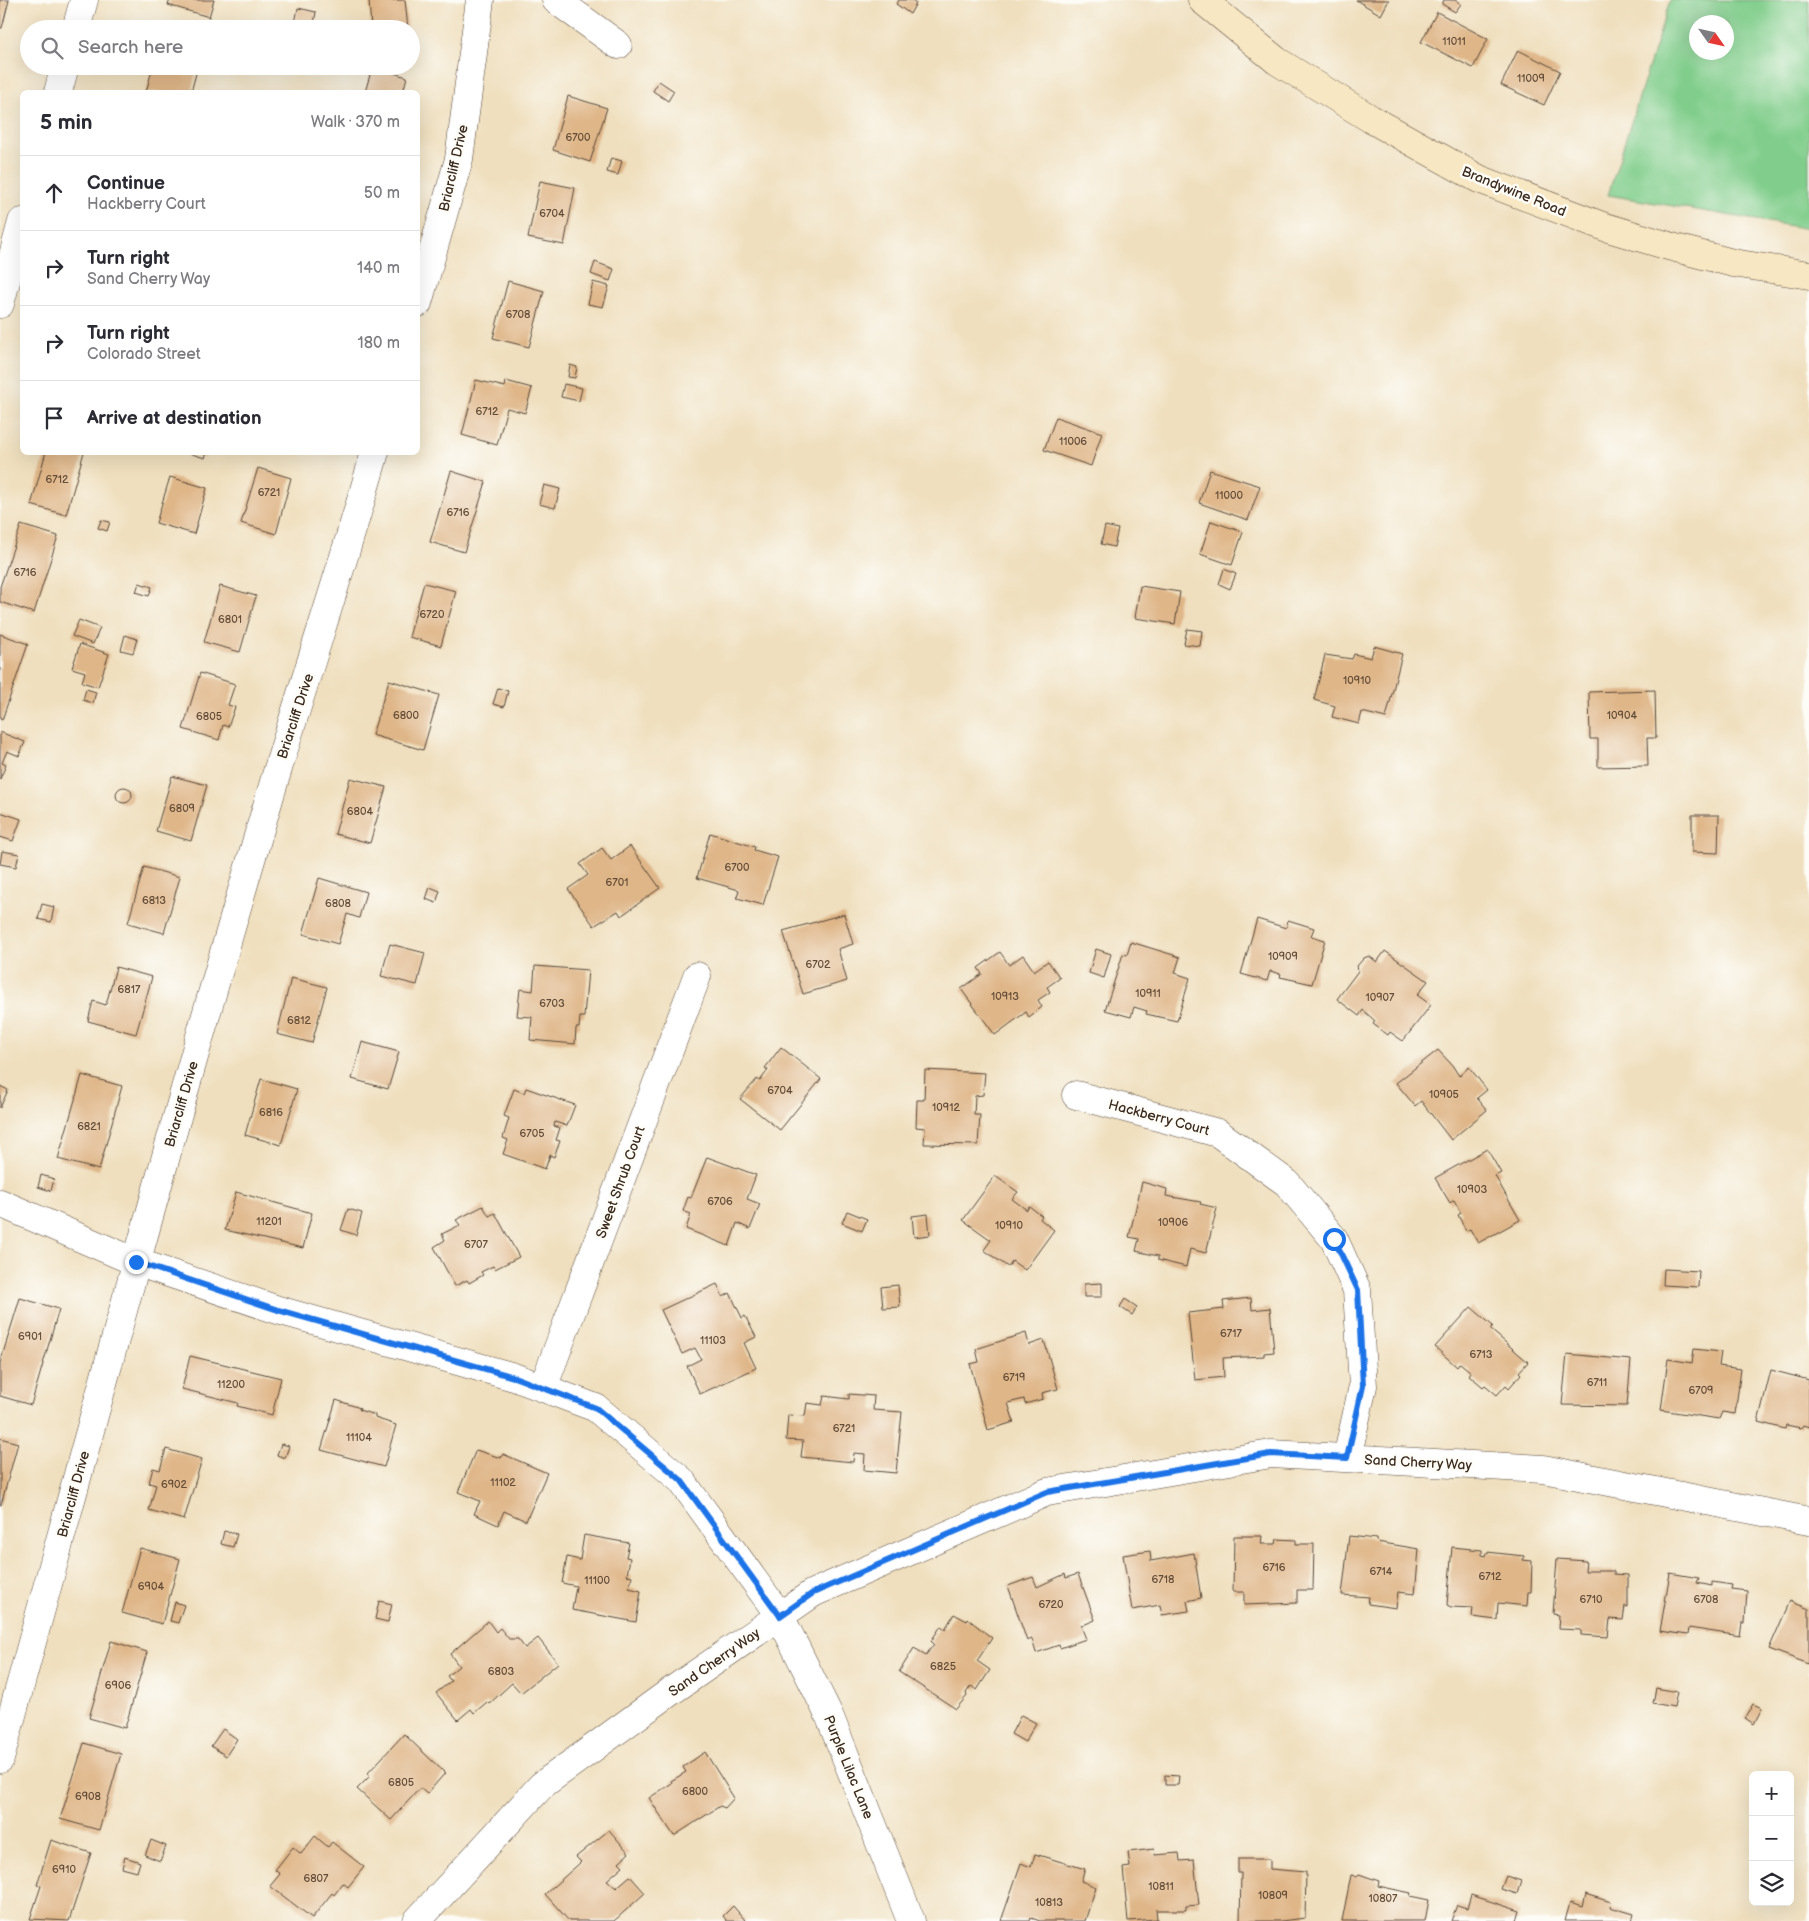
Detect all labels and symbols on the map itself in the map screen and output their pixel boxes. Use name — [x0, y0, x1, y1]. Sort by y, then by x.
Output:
north arrow — [1689, 15, 1734, 60]
house number: 11011 — [1442, 35, 1466, 48]
house number: 11009 — [1517, 72, 1545, 85]
street label: Briarcliff Drive — [435, 123, 472, 213]
house number: 6700 — [565, 131, 591, 144]
street label: Brandywine Road — [1459, 163, 1568, 220]
house number: 6704 — [539, 207, 565, 220]
house number: 6708 — [505, 308, 531, 321]
house number: 6712 — [476, 405, 499, 418]
house number: 11006 — [1059, 435, 1087, 448]
house number: 6712 — [46, 473, 69, 486]
house number: 6721 — [258, 486, 280, 499]
house number: 11000 — [1215, 489, 1243, 502]
house number: 6716 — [446, 506, 470, 519]
house number: 6716 — [13, 566, 37, 579]
house number: 6720 — [419, 608, 445, 621]
house number: 6801 — [218, 613, 242, 626]
street label: Briarcliff Drive — [274, 671, 317, 761]
house number: 10910 — [1343, 674, 1371, 687]
house number: 6800 — [393, 709, 420, 722]
house number: 10904 — [1607, 709, 1637, 722]
house number: 6805 — [196, 710, 222, 723]
house number: 6809 — [169, 802, 195, 815]
house number: 6804 — [347, 805, 373, 818]
house number: 6700 — [724, 861, 750, 874]
house number: 6701 — [606, 876, 628, 889]
house number: 6813 — [142, 894, 166, 907]
house number: 6808 — [325, 897, 351, 910]
house number: 10909 — [1268, 950, 1298, 963]
house number: 6702 — [805, 958, 831, 971]
house number: 6817 — [118, 983, 141, 996]
house number: 10911 — [1135, 987, 1161, 1000]
house number: 10913 — [991, 990, 1019, 1003]
house number: 10907 — [1366, 991, 1395, 1004]
house number: 6703 — [539, 997, 565, 1010]
house number: 6812 — [287, 1014, 311, 1027]
street label: Briarcliff Drive — [161, 1059, 202, 1149]
house number: 6704 — [767, 1084, 793, 1097]
house number: 10905 — [1429, 1088, 1459, 1101]
street label: Hackberry Court — [1107, 1096, 1212, 1139]
house number: 10912 — [932, 1101, 960, 1114]
house number: 6816 — [259, 1106, 283, 1119]
house number: 6821 — [77, 1120, 101, 1133]
street label: Sweet Shrub Court — [592, 1123, 649, 1241]
house number: 6705 — [520, 1127, 544, 1140]
house number: 10903 — [1457, 1183, 1487, 1196]
house number: 6706 — [707, 1195, 733, 1208]
house number: 11201 — [256, 1215, 282, 1228]
house number: 10906 — [1158, 1216, 1188, 1229]
house number: 10910 — [995, 1219, 1023, 1232]
route start — [1323, 1228, 1346, 1251]
house number: 6707 — [464, 1238, 489, 1251]
route end — [125, 1251, 148, 1274]
house number: 6717 — [1220, 1327, 1242, 1340]
house number: 6901 — [18, 1330, 42, 1343]
house number: 11103 — [700, 1334, 726, 1347]
house number: 6713 — [1469, 1348, 1493, 1361]
house number: 6719 — [1003, 1371, 1025, 1384]
house number: 6711 — [1587, 1376, 1607, 1389]
house number: 11200 — [217, 1378, 245, 1391]
house number: 6709 — [1689, 1384, 1713, 1397]
house number: 6721 — [833, 1422, 855, 1435]
house number: 11104 — [346, 1431, 372, 1444]
street label: Briarcliff Drive — [54, 1449, 93, 1539]
street label: Sand Cherry Way — [1364, 1451, 1473, 1474]
house number: 11102 — [490, 1476, 516, 1489]
house number: 6902 — [161, 1478, 188, 1491]
house number: 6716 — [1262, 1561, 1286, 1574]
house number: 6714 — [1369, 1565, 1393, 1578]
house number: 6712 — [1479, 1570, 1502, 1583]
house number: 6718 — [1152, 1573, 1174, 1586]
house number: 11100 — [584, 1574, 610, 1587]
house number: 6904 — [138, 1580, 164, 1593]
house number: 6710 — [1580, 1593, 1603, 1606]
house number: 6708 — [1693, 1593, 1719, 1606]
house number: 6720 — [1038, 1598, 1064, 1611]
street label: Sand Cherry Way — [665, 1624, 764, 1700]
house number: 6825 — [930, 1660, 956, 1673]
house number: 6803 — [488, 1665, 514, 1678]
house number: 6906 — [105, 1679, 131, 1692]
street label: Purple Lilac Lane — [820, 1713, 877, 1821]
house number: 6805 — [388, 1776, 414, 1789]
house number: 6800 — [682, 1785, 709, 1798]
house number: 6908 — [75, 1790, 101, 1803]
house number: 6910 — [52, 1863, 76, 1876]
house number: 6807 — [303, 1872, 329, 1885]
house number: 10811 — [1148, 1880, 1174, 1893]
house number: 10809 — [1258, 1889, 1288, 1902]
house number: 10807 — [1368, 1892, 1398, 1905]
house number: 10813 — [1035, 1896, 1063, 1909]

